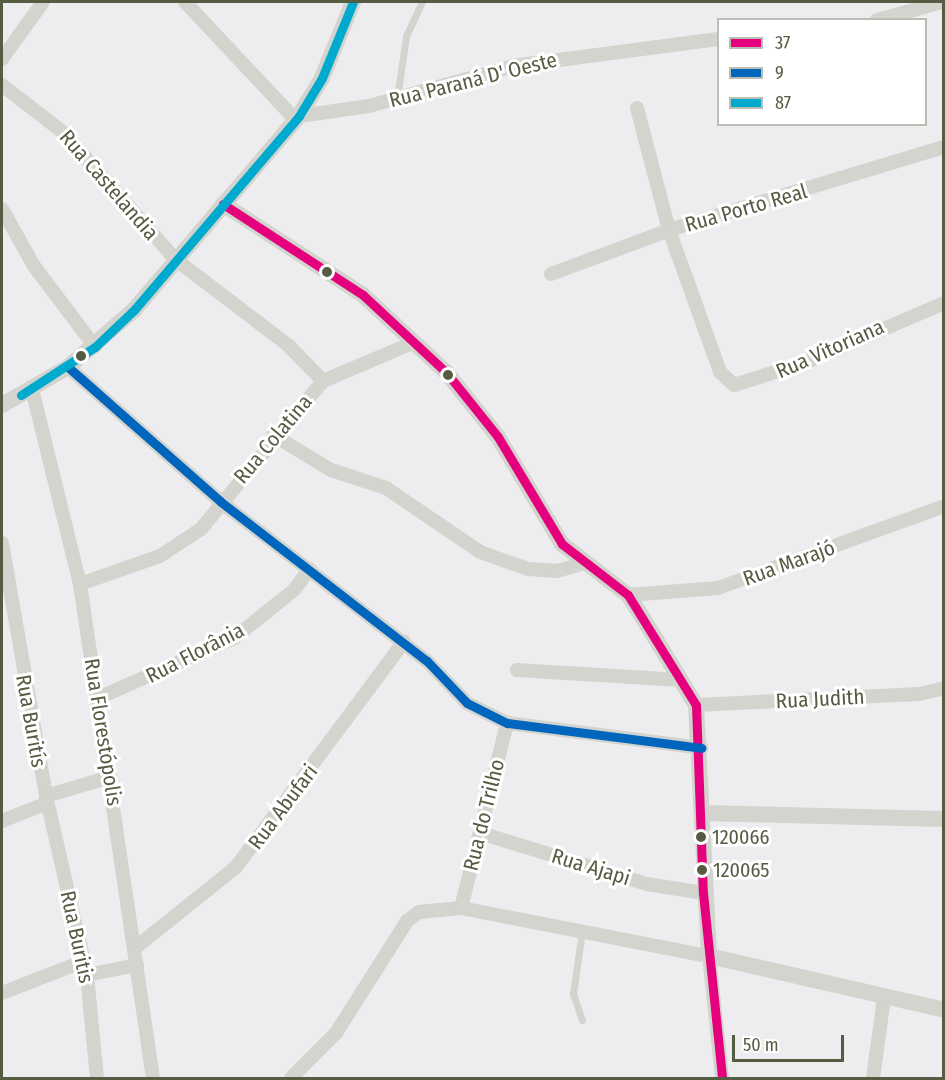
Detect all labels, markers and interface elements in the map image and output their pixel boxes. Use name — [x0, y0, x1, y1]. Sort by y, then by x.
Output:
legend — [717, 18, 927, 126]
text: 37 — [775, 32, 790, 54]
street label: Rua Paraná D' Oeste — [387, 47, 559, 113]
text: 9 — [775, 62, 784, 84]
text: 87 — [775, 92, 791, 114]
street label: Rua Castelandia — [54, 125, 164, 245]
street label: Rua Porto Real — [682, 179, 810, 237]
unlabelled marker — [321, 266, 333, 278]
street label: Rua Vitoriana — [772, 314, 888, 384]
unlabelled marker — [75, 350, 87, 362]
unlabelled marker — [442, 369, 454, 381]
street label: Rua Colatina — [229, 389, 317, 489]
street label: Rua Marajó — [740, 535, 838, 591]
street label: Rua Florânia — [142, 618, 248, 688]
street label: Rua Florestópolis — [79, 657, 127, 807]
street label: Rua Buritís — [10, 673, 52, 769]
street label: Rua Judith — [775, 684, 865, 714]
street label: Rua do Trilho — [458, 757, 510, 873]
street label: Rua Abufari — [243, 760, 323, 854]
place label: 120066 — [712, 825, 769, 849]
marker: 120066 — [695, 831, 707, 843]
street label: Rua Ajapi — [549, 843, 633, 891]
place label: 120065 — [713, 858, 769, 882]
marker: 120065 — [696, 864, 708, 876]
street label: Rua Buritis — [55, 888, 99, 986]
scale bar — [735, 1023, 848, 1061]
text: 50 m — [743, 1034, 779, 1056]

